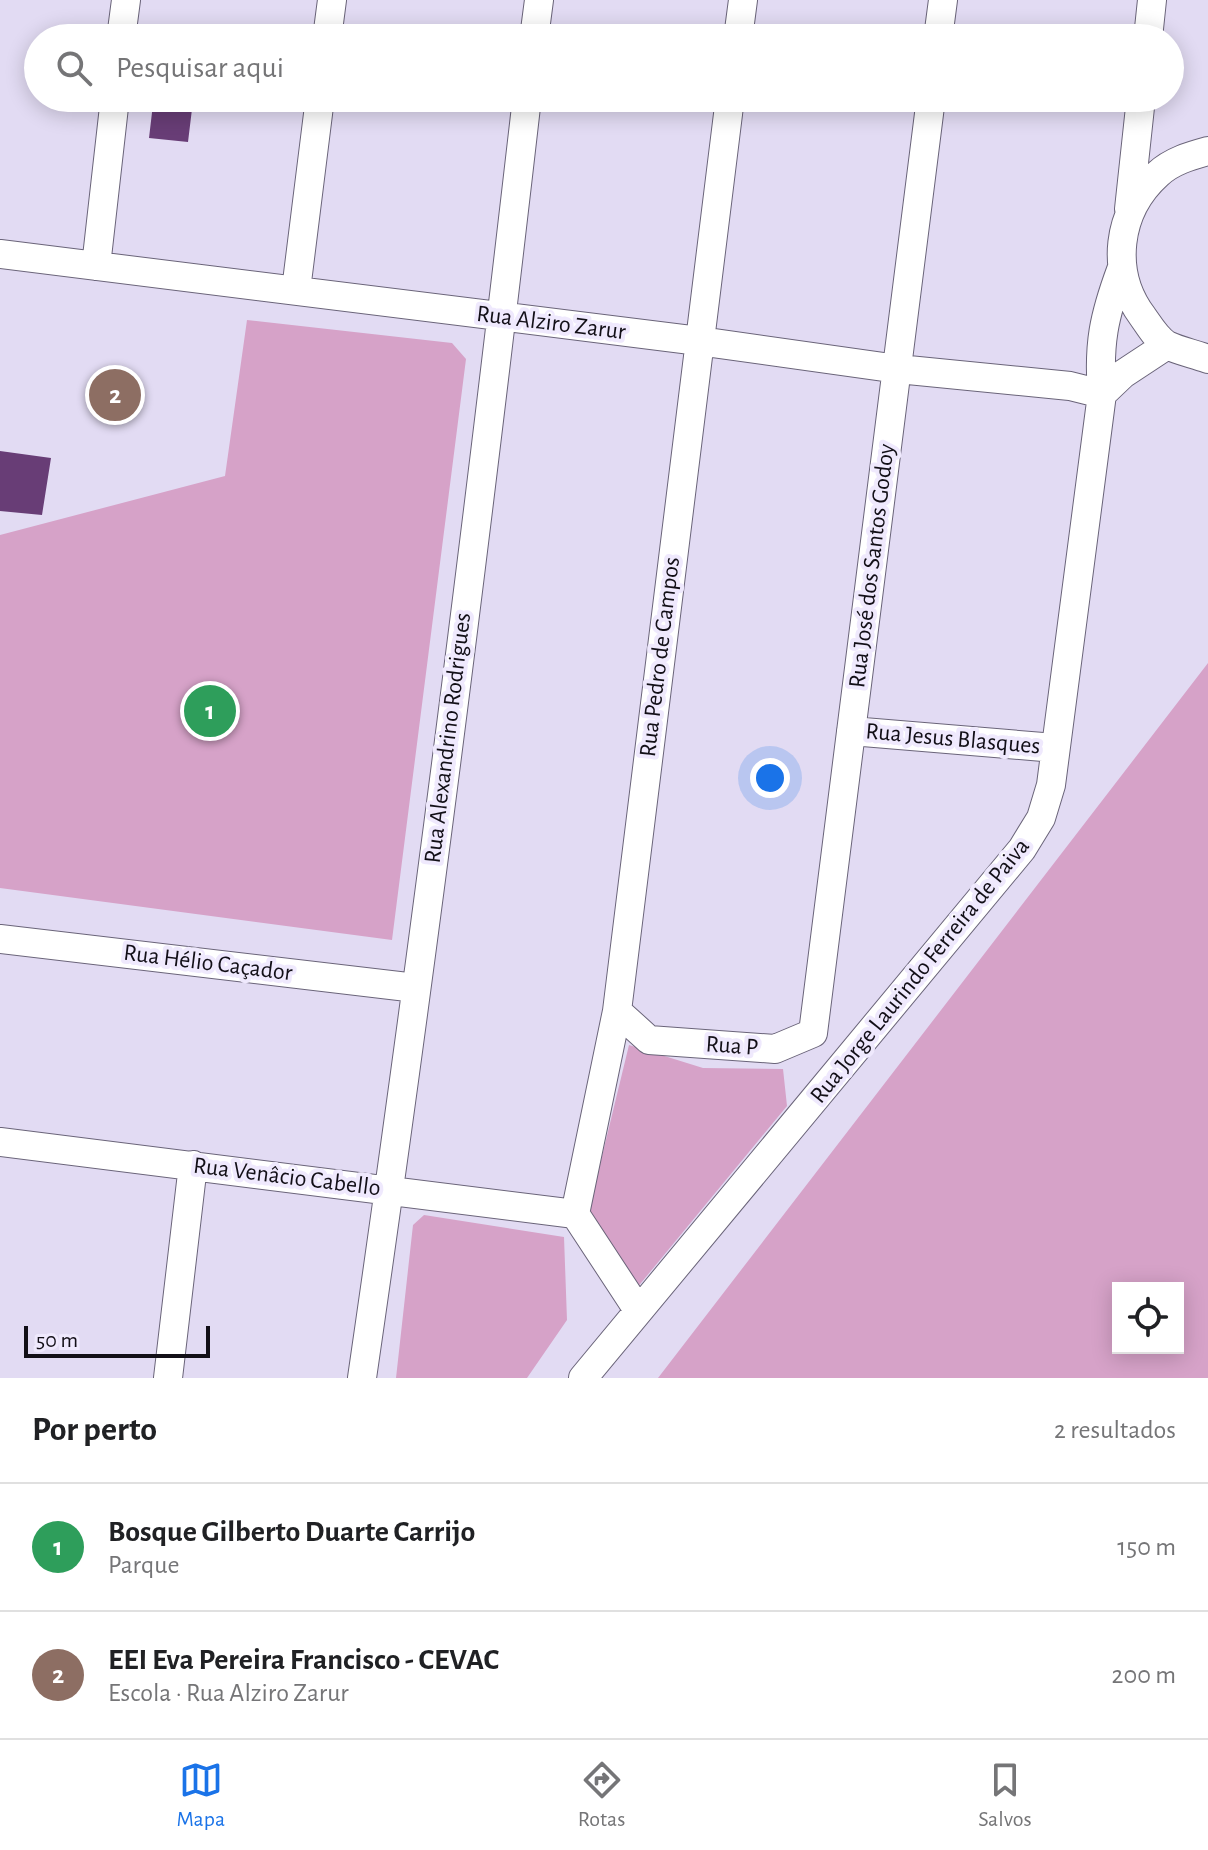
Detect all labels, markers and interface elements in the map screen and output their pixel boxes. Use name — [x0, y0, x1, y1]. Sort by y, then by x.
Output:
search box — [24, 24, 1184, 112]
icon: search — [52, 46, 96, 90]
text: Pesquisar aqui — [116, 53, 284, 83]
street label: Rua Alziro Zarur — [475, 302, 627, 344]
pin: 2 — [89, 365, 141, 425]
street label: Rua José dos Santos Godoy — [845, 443, 899, 689]
street label: Rua Pedro de Campos — [636, 556, 684, 758]
street label: Rua Alexandrino Rodrigues — [421, 611, 475, 865]
pin: 1 — [184, 681, 236, 741]
street label: Rua Jesus Blasques — [865, 719, 1041, 759]
your location — [750, 758, 790, 798]
street label: Rua Jorge Laurindo Ferreira de Paiva — [806, 834, 1034, 1108]
street label: Rua Hélio Caçador — [122, 941, 294, 985]
street label: Rua P — [705, 1032, 759, 1060]
street label: Rua Venâcio Cabello — [192, 1154, 382, 1200]
map controls — [1112, 1282, 1184, 1354]
button: locate — [1112, 1282, 1184, 1354]
scale bar — [24, 1322, 210, 1358]
text: 50 m — [36, 1329, 78, 1351]
text: Por perto — [32, 1413, 157, 1447]
text: 2 resultados — [1054, 1417, 1176, 1443]
text: Bosque Gilberto Duarte Carrijo — [108, 1517, 475, 1547]
text: 1 — [53, 1534, 63, 1560]
text: 150 m — [1117, 1534, 1176, 1560]
text: Parque — [108, 1552, 179, 1578]
text: EEI Eva Pereira Francisco - CEVAC — [108, 1645, 499, 1675]
text: 2 — [52, 1662, 64, 1688]
text: 200 m — [1112, 1662, 1176, 1688]
text: Escola · Rua Alziro Zarur — [108, 1680, 349, 1706]
tab: Mapa — [176, 1758, 225, 1832]
tab: Rotas — [578, 1758, 625, 1832]
tab: Salvos — [978, 1758, 1032, 1832]

